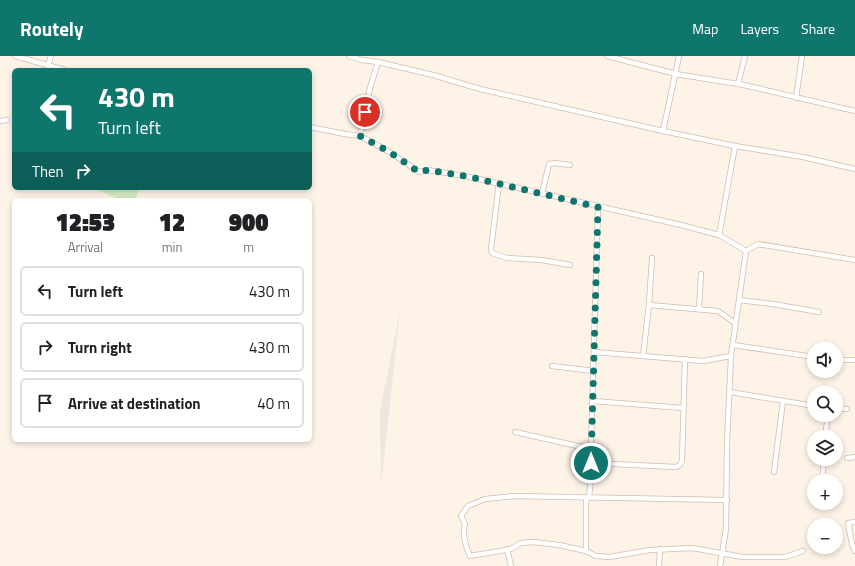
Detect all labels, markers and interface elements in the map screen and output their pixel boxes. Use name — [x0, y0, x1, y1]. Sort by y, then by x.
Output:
text: Routely — [20, 14, 83, 43]
text: Map — [692, 18, 718, 39]
text: Layers — [740, 18, 779, 39]
text: Share — [801, 18, 835, 39]
text: 430 m — [98, 75, 175, 118]
icon: left — [32, 84, 84, 136]
pin — [348, 95, 382, 129]
icon: arrive — [354, 101, 376, 123]
text: Turn left — [98, 114, 161, 141]
text: Then — [32, 160, 64, 183]
icon: right — [72, 160, 94, 182]
text: 12:53 — [56, 204, 115, 240]
text: 12 — [159, 204, 185, 240]
text: 900 — [229, 204, 268, 240]
text: Arrival — [68, 237, 103, 257]
text: min — [162, 237, 182, 257]
text: m — [243, 237, 254, 257]
icon: left — [34, 280, 56, 302]
text: Turn left — [68, 280, 123, 303]
text: 430 m — [249, 280, 290, 303]
icon: right — [34, 336, 56, 358]
text: Turn right — [68, 336, 132, 359]
text: 430 m — [249, 336, 290, 359]
map controls — [807, 342, 843, 554]
button: sound — [807, 342, 843, 378]
button: search — [807, 386, 843, 422]
icon: arrive — [34, 392, 56, 414]
text: Arrive at destination — [68, 392, 201, 415]
text: 40 m — [257, 392, 290, 415]
button: layers — [807, 430, 843, 466]
position arrow — [570, 442, 612, 484]
button: + — [807, 474, 843, 510]
button: − — [807, 518, 843, 554]

